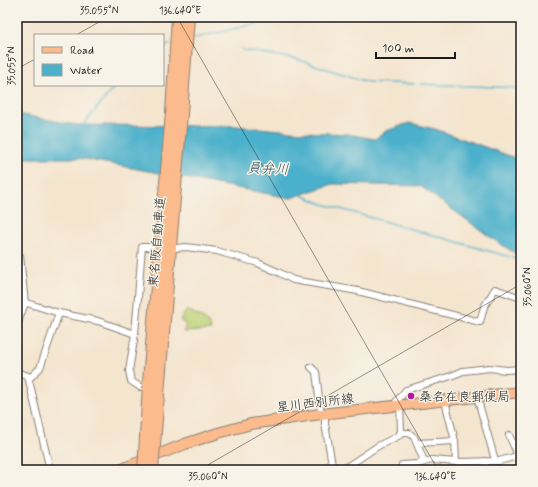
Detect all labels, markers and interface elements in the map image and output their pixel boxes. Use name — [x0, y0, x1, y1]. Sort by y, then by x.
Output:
text: 35.055°N — [80, 4, 119, 18]
text: 136.640°E — [159, 4, 201, 18]
legend — [34, 34, 164, 86]
scale bar — [376, 34, 455, 60]
text: 100 m — [382, 41, 414, 57]
text: Road — [70, 43, 94, 59]
text: 35.055°N — [5, 46, 19, 85]
text: Water — [70, 63, 102, 79]
water label: 員弁川 — [247, 159, 289, 179]
street label: 東名阪自動車道 — [145, 196, 170, 288]
text: 35.060°N — [521, 267, 535, 307]
place label: 桑名在良郵便局 — [419, 389, 510, 406]
street label: 星川西別所線 — [275, 390, 356, 417]
marker: 桑名在良郵便局 — [406, 391, 416, 401]
text: 35.060°N — [188, 470, 228, 484]
text: 136.640°E — [414, 470, 456, 484]

